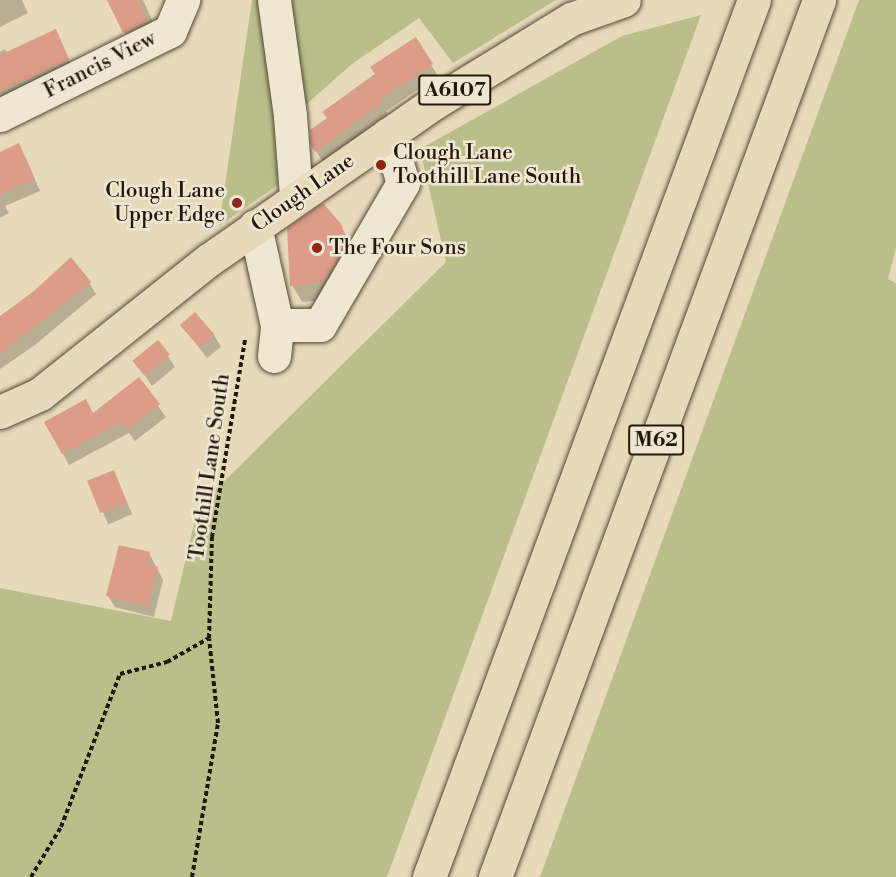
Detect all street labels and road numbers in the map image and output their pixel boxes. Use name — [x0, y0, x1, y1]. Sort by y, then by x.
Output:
street label: Francis View — [40, 26, 160, 104]
road number: A6107 — [418, 73, 492, 107]
street label: Clough Lane — [247, 148, 359, 238]
street label: Toothill Lane South — [184, 372, 236, 562]
road number: M62 — [628, 423, 684, 457]

